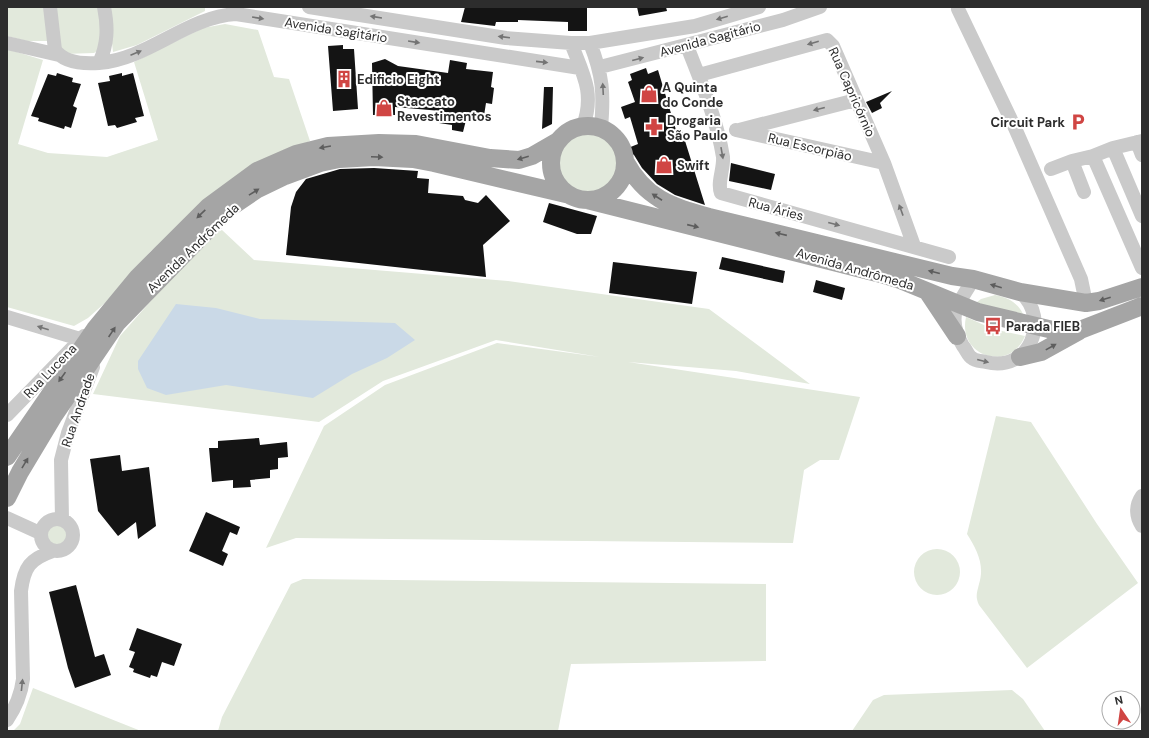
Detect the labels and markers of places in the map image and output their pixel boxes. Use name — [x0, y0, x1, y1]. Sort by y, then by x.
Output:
building icon: Edificio Eight — [334, 69, 354, 89]
place label: Edificio Eight — [357, 71, 440, 88]
place label: A Quinta do Conde — [662, 79, 724, 111]
shop icon: A Quinta do Conde — [639, 84, 659, 104]
place label: Staccato Revestimentos — [397, 93, 492, 125]
shop icon: Staccato Revestimentos — [374, 98, 394, 118]
place label: Drogaria São Paulo — [667, 112, 728, 144]
parking icon: Circuit Park — [1068, 112, 1088, 132]
place label: Circuit Park — [990, 114, 1065, 131]
pharmacy icon: Drogaria São Paulo — [644, 117, 664, 137]
shop icon: Swift — [654, 155, 674, 175]
place label: Swift — [677, 157, 710, 174]
bus stop icon: Parada FIEB — [983, 316, 1003, 336]
place label: Parada FIEB — [1006, 318, 1080, 335]

